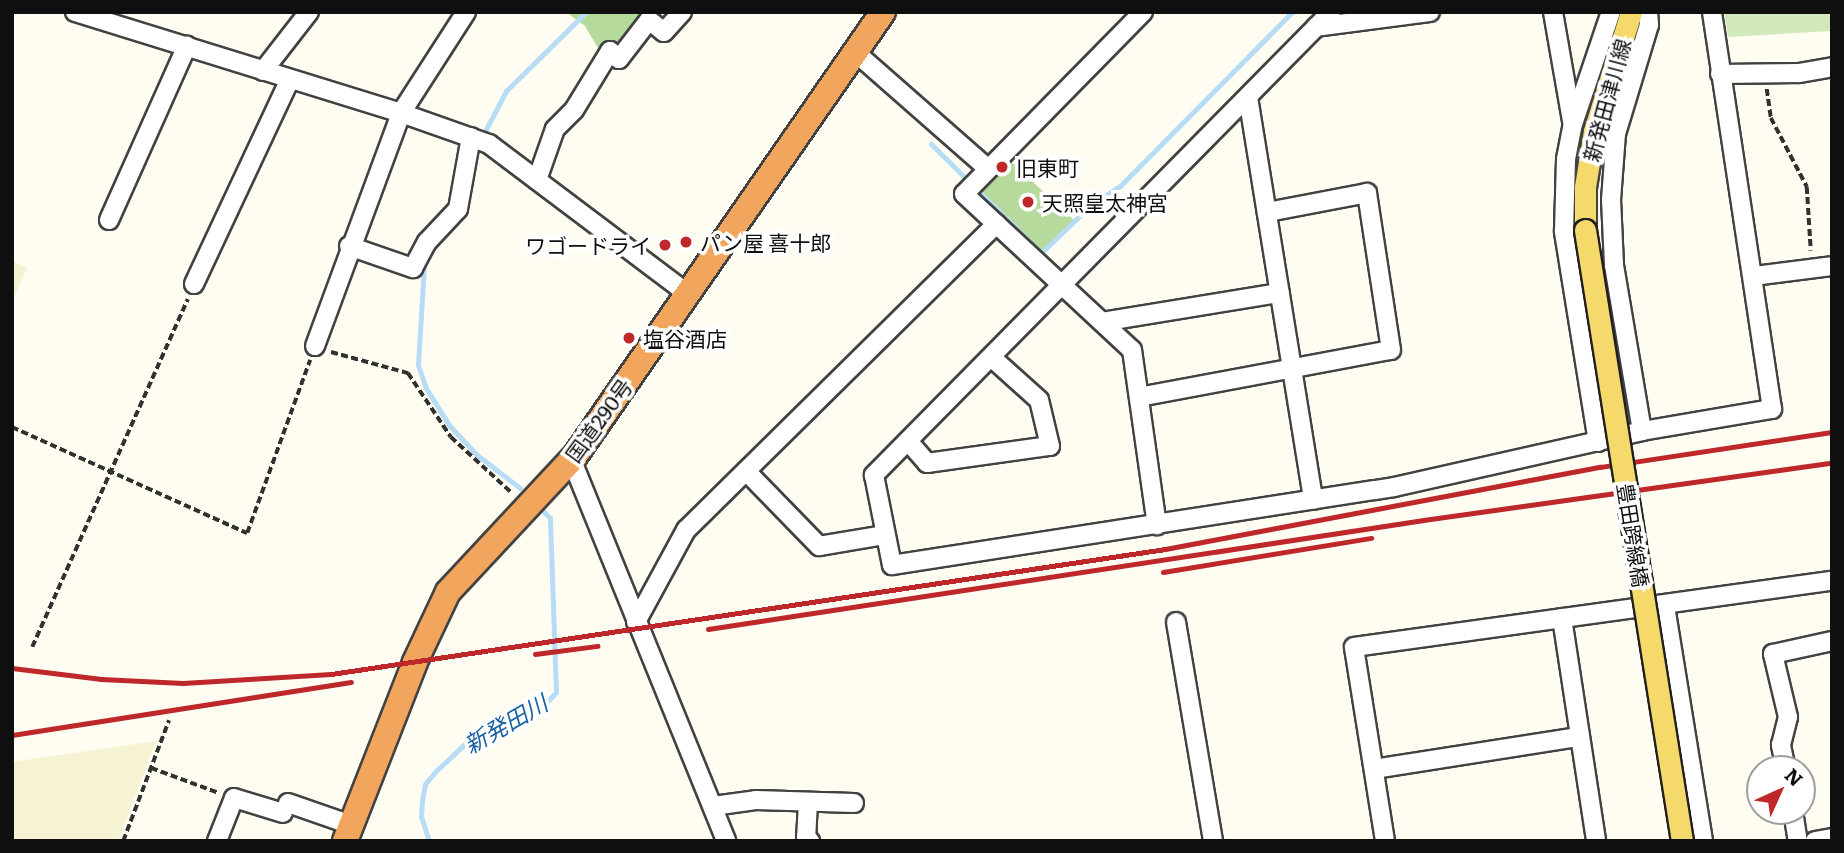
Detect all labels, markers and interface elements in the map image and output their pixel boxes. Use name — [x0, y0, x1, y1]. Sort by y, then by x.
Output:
street label: 新発田津川線 — [1578, 36, 1634, 164]
place label: 旧東町 — [1016, 154, 1079, 180]
marker: 旧東町 — [994, 159, 1010, 175]
place label: 天照皇太神宮 — [1042, 189, 1168, 215]
marker: 天照皇太神宮 — [1020, 194, 1036, 210]
place label: パン屋 喜十郎 — [700, 229, 830, 255]
place label: ワゴードライ — [525, 232, 651, 258]
marker: パン屋 喜十郎 — [678, 234, 694, 250]
marker: ワゴードライ — [657, 237, 673, 253]
place label: 塩谷酒店 — [643, 325, 727, 351]
marker: 塩谷酒店 — [621, 330, 637, 346]
street label: 国道290号 — [559, 373, 637, 467]
street label: 豊田跨線橋 — [1613, 481, 1655, 589]
water label: 新発田川 — [458, 688, 552, 758]
north arrow — [1746, 755, 1816, 825]
text: N — [1779, 761, 1810, 792]

